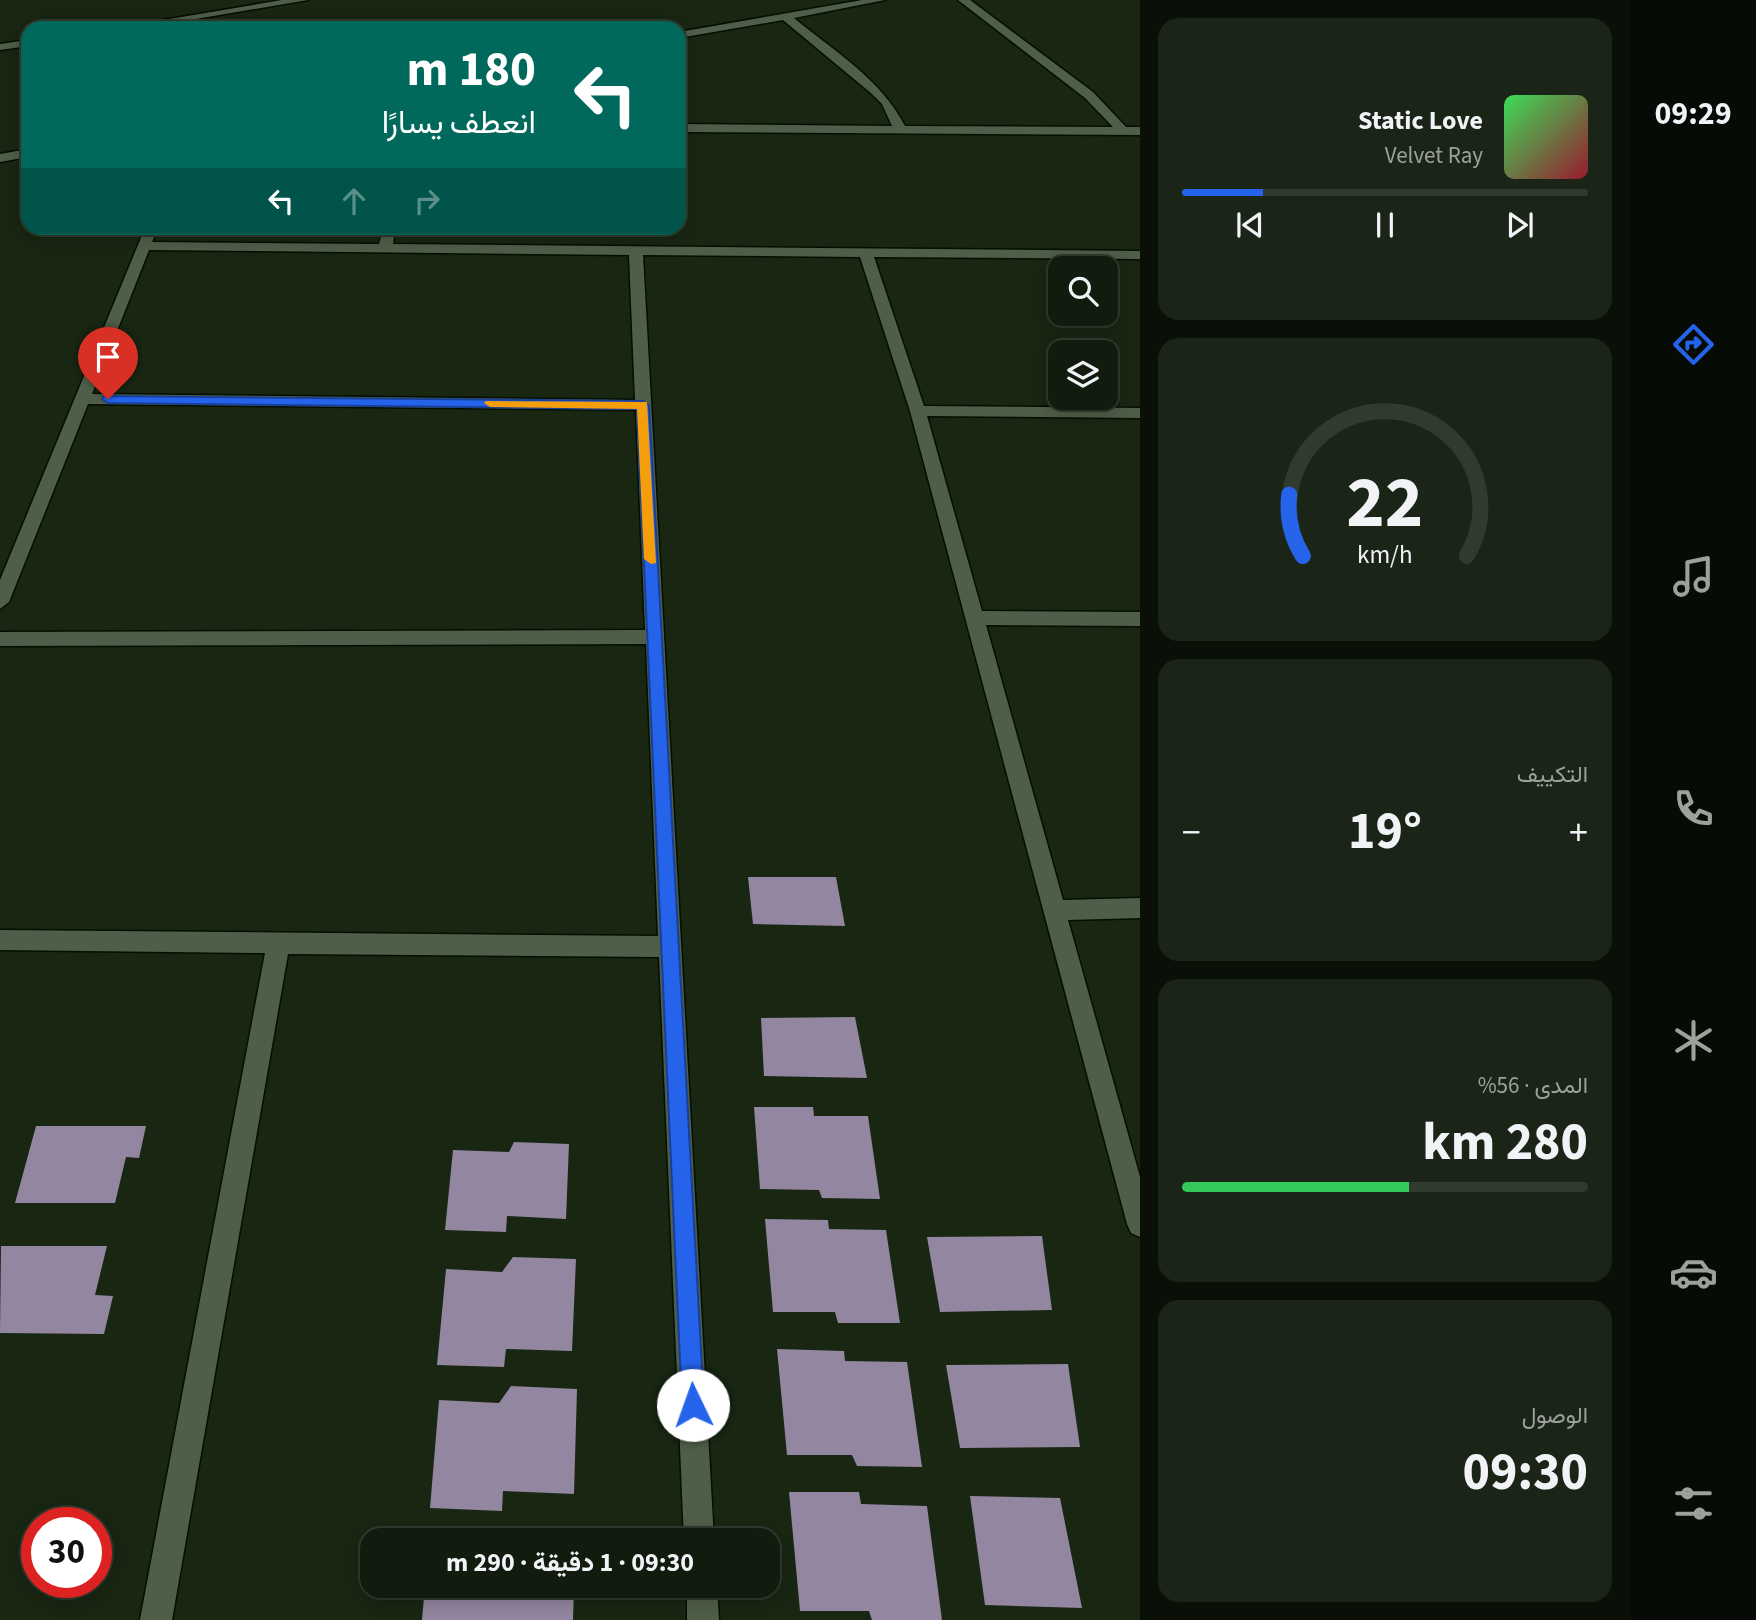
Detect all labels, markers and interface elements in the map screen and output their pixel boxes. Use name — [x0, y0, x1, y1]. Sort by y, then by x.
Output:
text: 180 m — [407, 35, 536, 105]
icon: left — [560, 49, 651, 140]
text: 09:29 — [1654, 91, 1732, 137]
text: انعطف يسارًا — [382, 100, 536, 146]
text: Static Love — [1358, 102, 1483, 139]
text: Velvet Ray — [1385, 139, 1483, 172]
icon: left — [262, 182, 300, 220]
icon: ahead — [335, 182, 373, 220]
icon: right — [408, 182, 446, 220]
icon: previous — [1231, 206, 1269, 244]
icon: pause — [1366, 206, 1404, 244]
icon: next — [1501, 206, 1539, 244]
map controls — [1048, 256, 1118, 410]
button: search — [1048, 256, 1118, 326]
icon: directions — [1669, 320, 1718, 369]
pin — [78, 327, 138, 399]
icon: arrive — [89, 338, 127, 376]
button: layers — [1048, 340, 1118, 410]
text: 22 — [1347, 451, 1423, 555]
text: km/h — [1357, 536, 1413, 572]
icon: music — [1669, 552, 1718, 601]
text: التكييف — [1517, 758, 1588, 791]
icon: phone — [1669, 784, 1718, 833]
text: 19° — [1348, 795, 1422, 869]
text: − — [1182, 806, 1201, 860]
text: + — [1569, 806, 1588, 860]
icon: climate — [1669, 1016, 1718, 1065]
text: المدى · 56% — [1478, 1069, 1588, 1102]
text: 280 km — [1422, 1106, 1588, 1180]
icon: car — [1669, 1248, 1718, 1297]
position arrow — [656, 1368, 730, 1442]
text: الوصول — [1522, 1399, 1588, 1432]
text: 09:30 — [1463, 1436, 1588, 1510]
icon: filters — [1669, 1479, 1718, 1528]
speed limit sign: 30 — [21, 1507, 112, 1598]
text: 09:30 · 1 دقيقة · 290 m — [446, 1544, 694, 1581]

